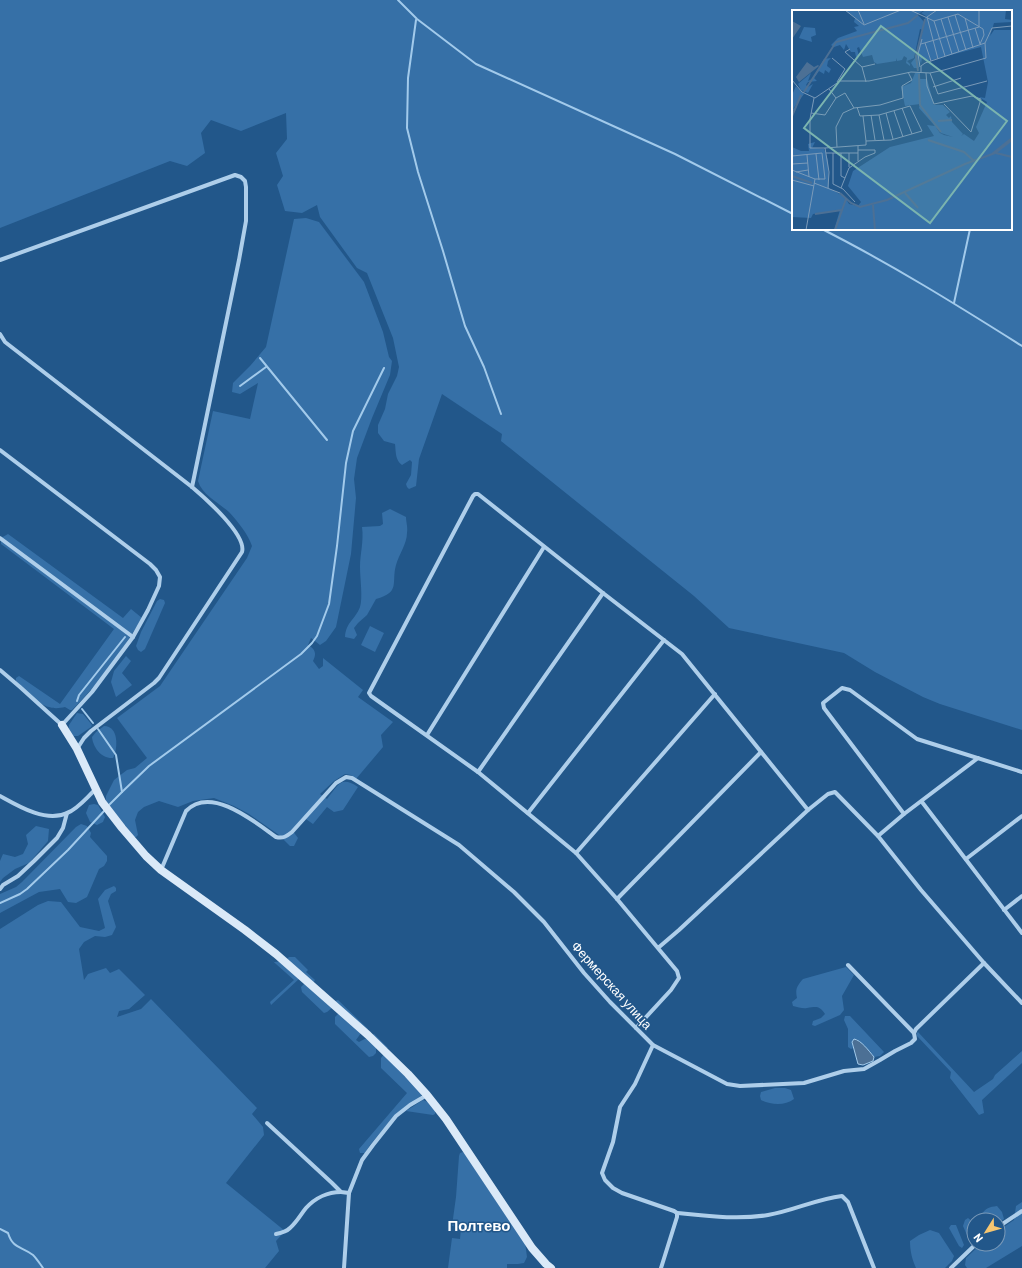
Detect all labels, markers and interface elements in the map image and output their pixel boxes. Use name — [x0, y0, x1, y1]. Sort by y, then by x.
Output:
inset map — [792, 10, 1012, 230]
street label: Фермерская улица — [568, 938, 656, 1033]
north arrow — [966, 1212, 1006, 1252]
district label: Полтево — [448, 1216, 510, 1234]
text: N — [970, 1231, 985, 1245]

